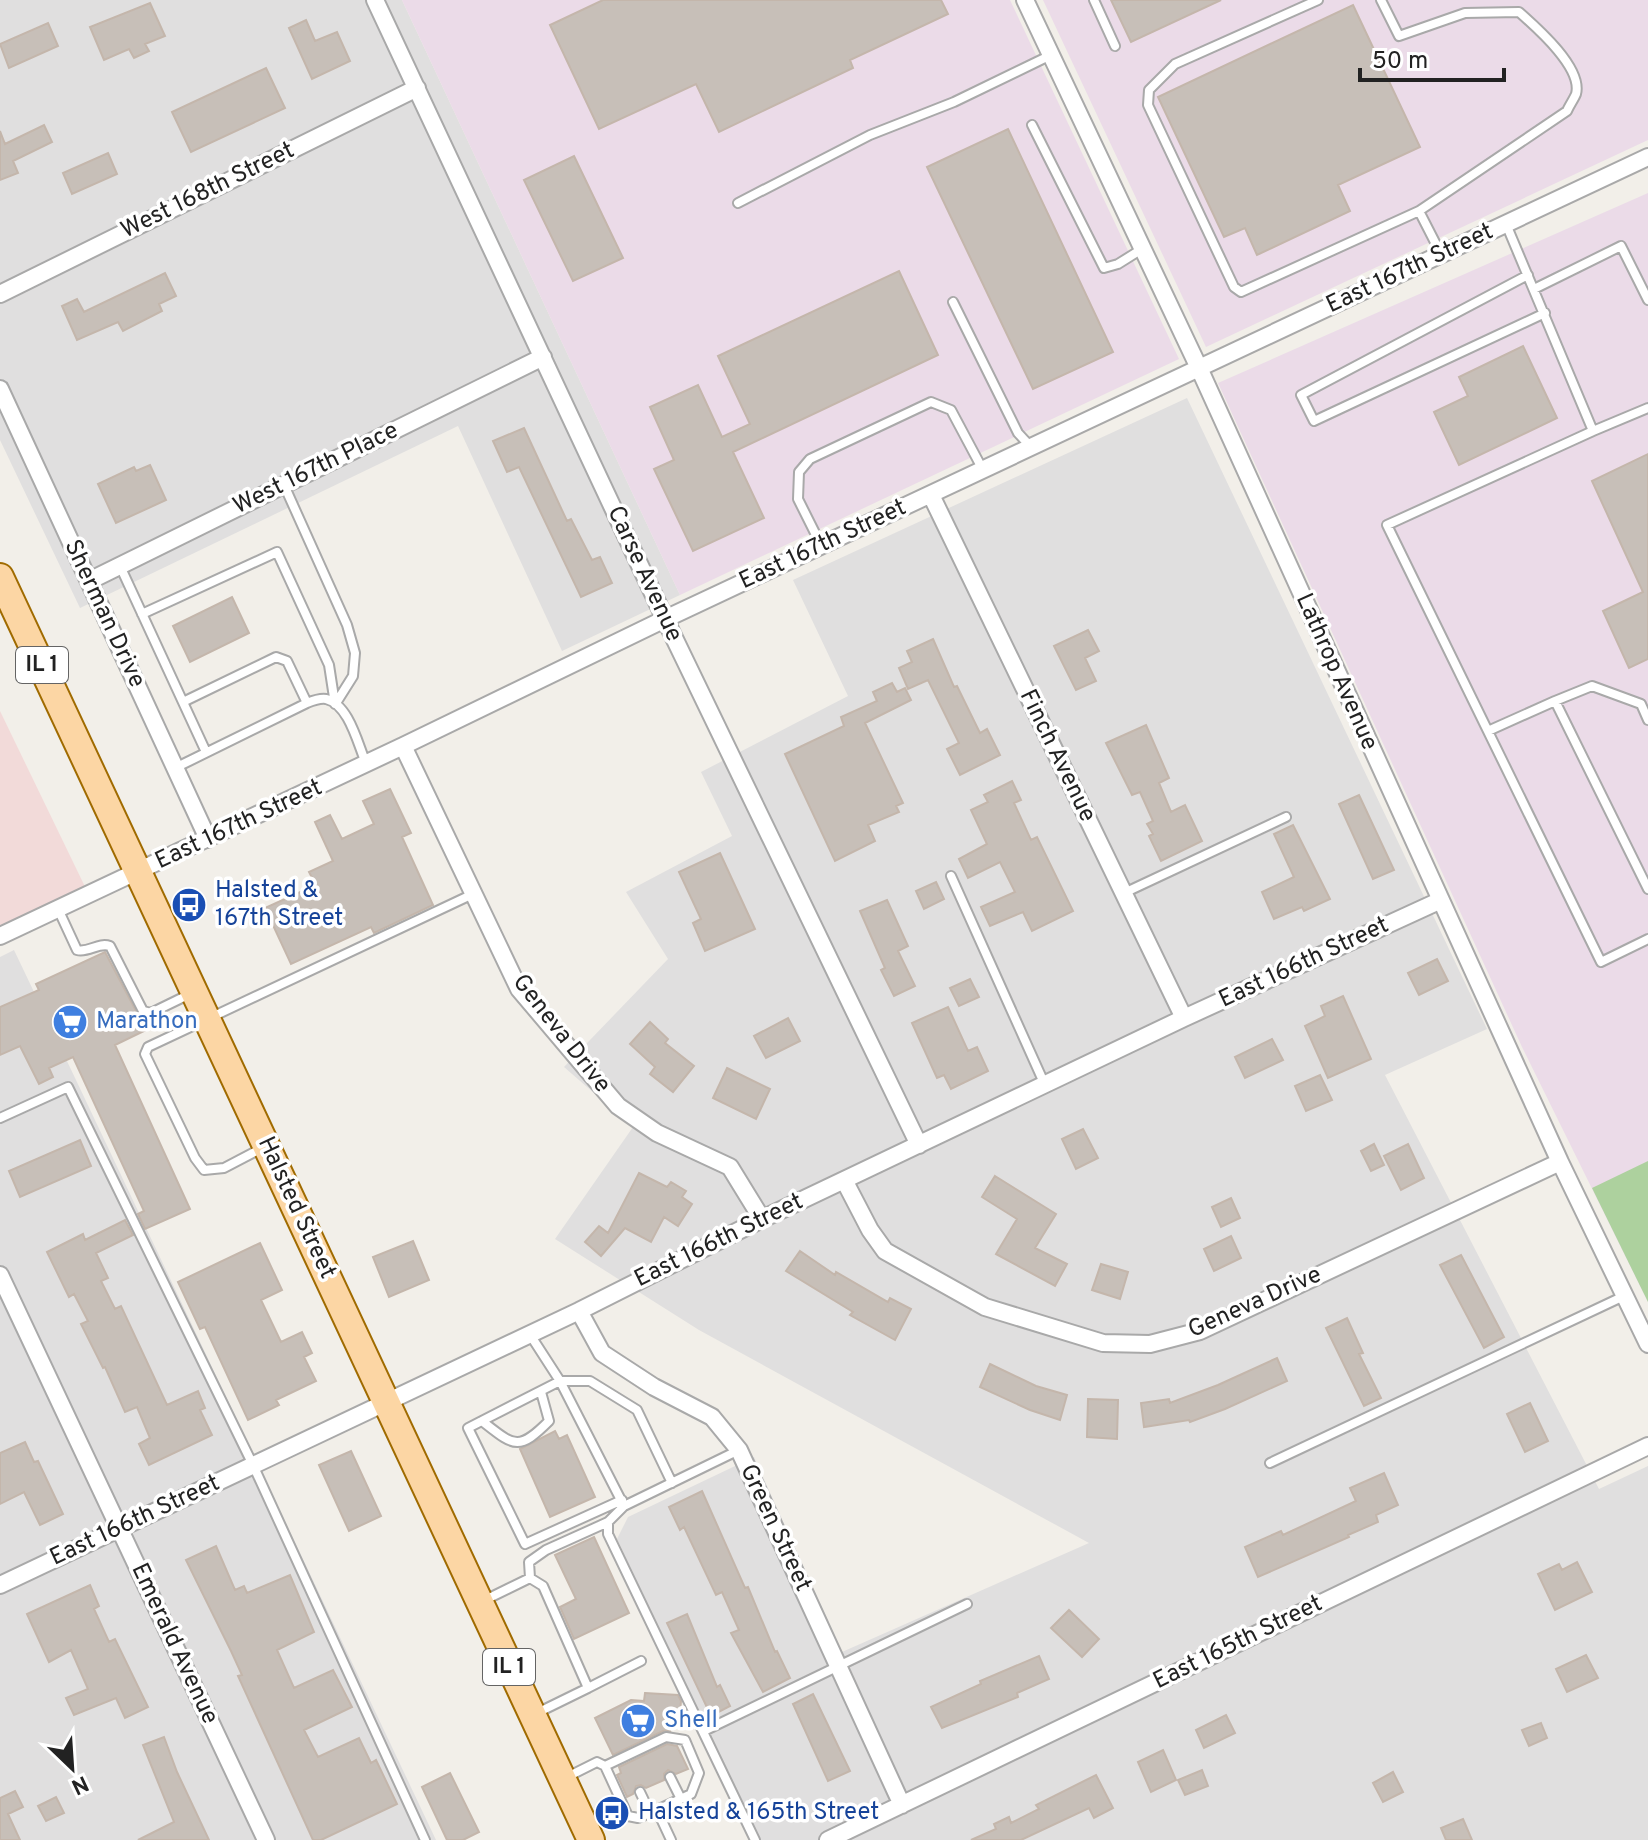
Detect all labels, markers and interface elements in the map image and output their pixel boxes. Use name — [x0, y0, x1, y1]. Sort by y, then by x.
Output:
scale bar — [1360, 32, 1504, 82]
text: 50 m — [1372, 47, 1428, 77]
street label: West 168th Street — [116, 136, 300, 246]
street label: East 167th Street — [1322, 217, 1498, 321]
street label: West 167th Place — [229, 416, 403, 522]
street label: East 167th Street — [735, 493, 911, 597]
street label: Carse Avenue — [599, 501, 689, 647]
street label: Sherman Drive — [57, 535, 151, 693]
street label: Lathrop Avenue — [1288, 589, 1384, 755]
road number: IL 1 — [16, 647, 68, 683]
street label: Finch Avenue — [1012, 685, 1102, 827]
street label: East 167th Street — [151, 773, 327, 877]
place label: Halsted & 167th Street — [215, 876, 343, 934]
bus stop icon: Halsted & 167th Street — [170, 886, 208, 924]
street label: East 166th Street — [1214, 911, 1394, 1015]
street label: Geneva Drive — [505, 968, 617, 1100]
supermarket icon: Marathon — [51, 1003, 89, 1041]
place label: Marathon — [96, 1007, 198, 1037]
street label: Halsted Street — [250, 1132, 342, 1284]
street label: East 166th Street — [630, 1187, 808, 1295]
street label: Geneva Drive — [1184, 1260, 1326, 1346]
street label: Green Street — [732, 1460, 818, 1596]
street label: East 166th Street — [45, 1469, 225, 1573]
street label: Emerald Avenue — [124, 1559, 224, 1729]
street label: East 165th Street — [1148, 1589, 1328, 1697]
road number: IL 1 — [483, 1649, 535, 1685]
supermarket icon: Shell — [619, 1702, 657, 1740]
place label: Shell — [664, 1706, 718, 1736]
north arrow — [32, 1728, 112, 1808]
text: N — [67, 1768, 92, 1799]
bus stop icon: Halsted & 165th Street — [593, 1794, 631, 1832]
place label: Halsted & 165th Street — [638, 1798, 879, 1828]

